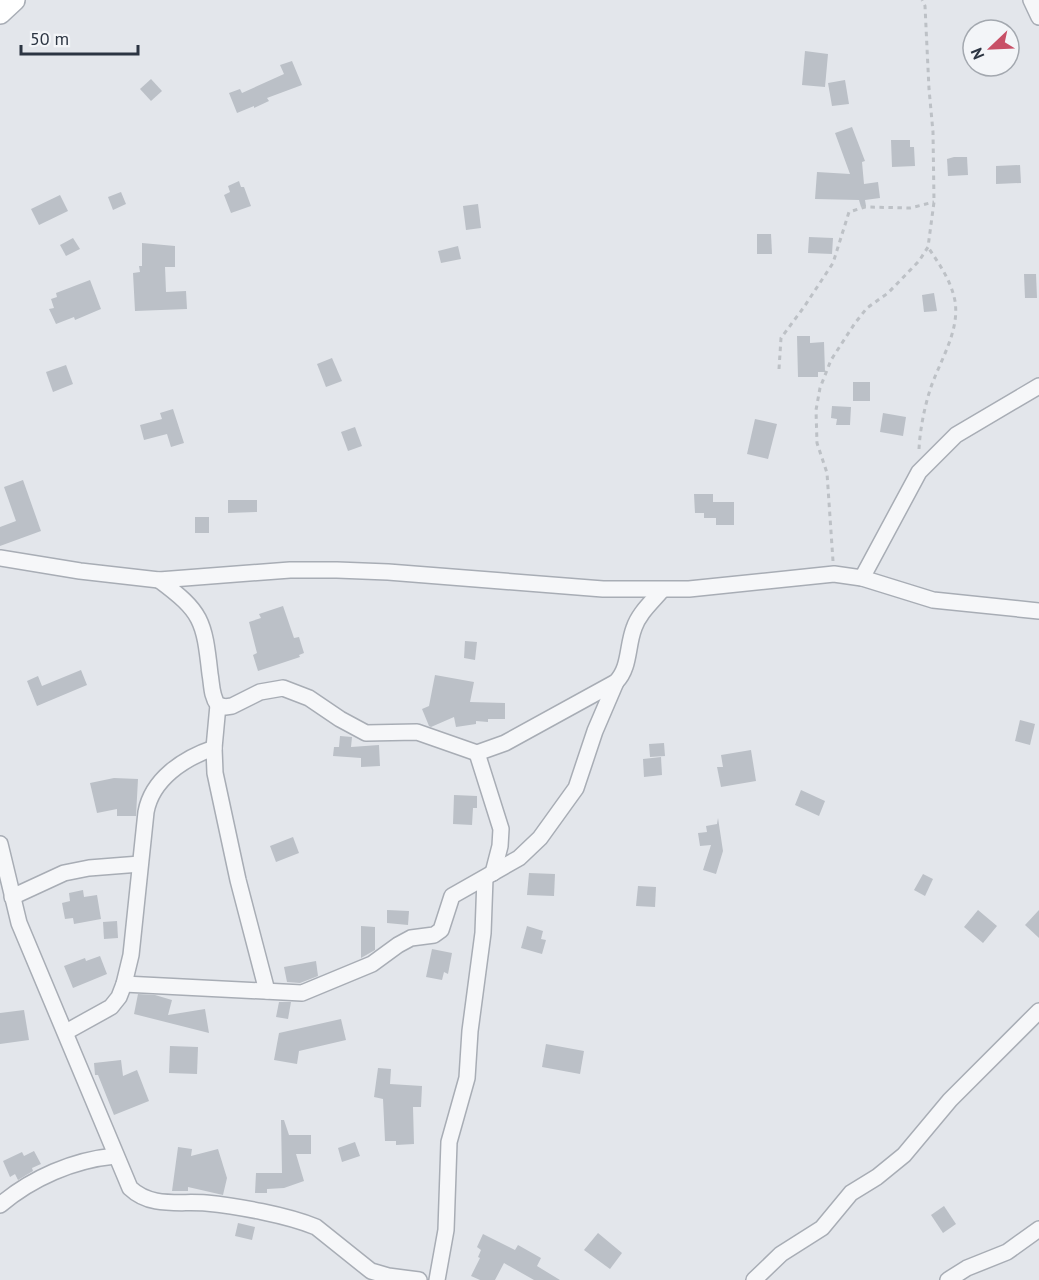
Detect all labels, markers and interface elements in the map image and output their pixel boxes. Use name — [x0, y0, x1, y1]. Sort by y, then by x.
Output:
scale bar — [21, 18, 138, 56]
north arrow — [961, 18, 1021, 78]
text: 50 m — [30, 27, 69, 50]
text: N — [966, 45, 988, 63]

